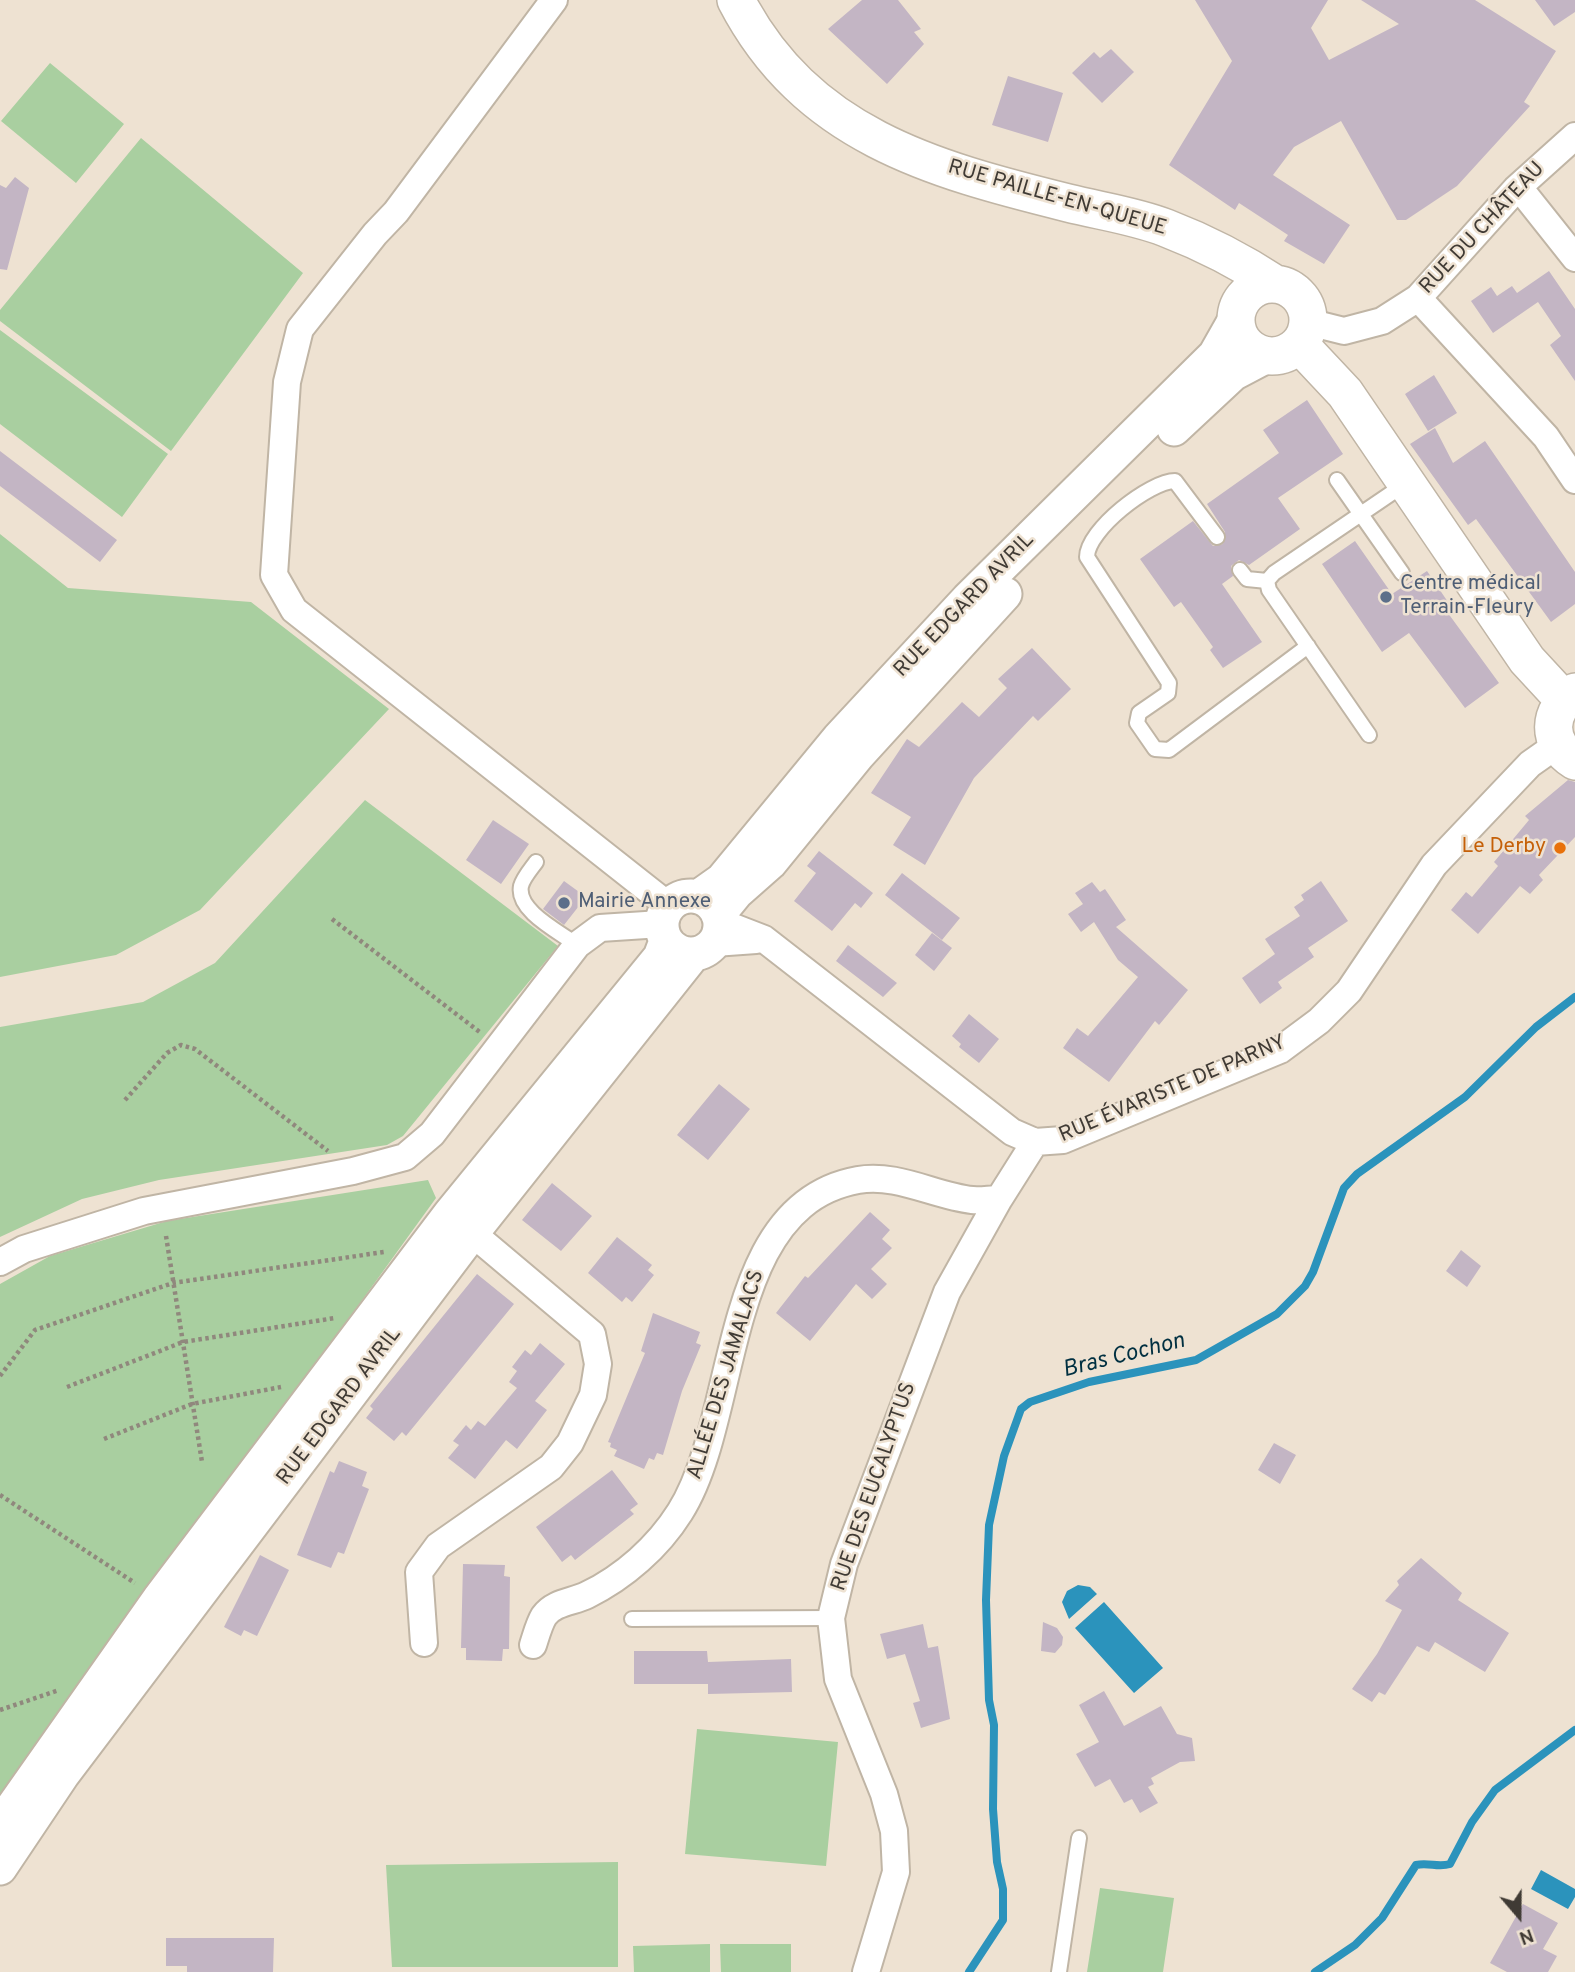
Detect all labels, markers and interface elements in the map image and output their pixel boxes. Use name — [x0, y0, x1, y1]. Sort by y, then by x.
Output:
street label: RUE PAILLE-EN-QUEUE — [945, 156, 1169, 242]
street label: RUE DU CHÂTEAU — [1415, 158, 1551, 300]
street label: RUE EDGARD AVRIL — [890, 529, 1040, 683]
place label: Centre médical Terrain-Fleury — [1400, 572, 1541, 622]
marker: Centre médical Terrain-Fleury — [1378, 589, 1394, 605]
place label: Le Derby — [1462, 835, 1546, 861]
marker: Le Derby — [1552, 840, 1568, 856]
place label: Mairie Annexe — [578, 890, 711, 916]
marker: Mairie Annexe — [556, 895, 572, 911]
street label: RUE ÉVARISTE DE PARNY — [1056, 1031, 1290, 1149]
street label: ALLÉE DES JAMALACS — [683, 1267, 771, 1483]
street label: RUE EDGARD AVRIL — [273, 1323, 407, 1491]
water label: Bras Cochon — [1060, 1329, 1188, 1385]
street label: RUE DES EUCALYPTUS — [827, 1379, 923, 1595]
north arrow — [1484, 1881, 1554, 1951]
text: N — [1516, 1922, 1537, 1949]

